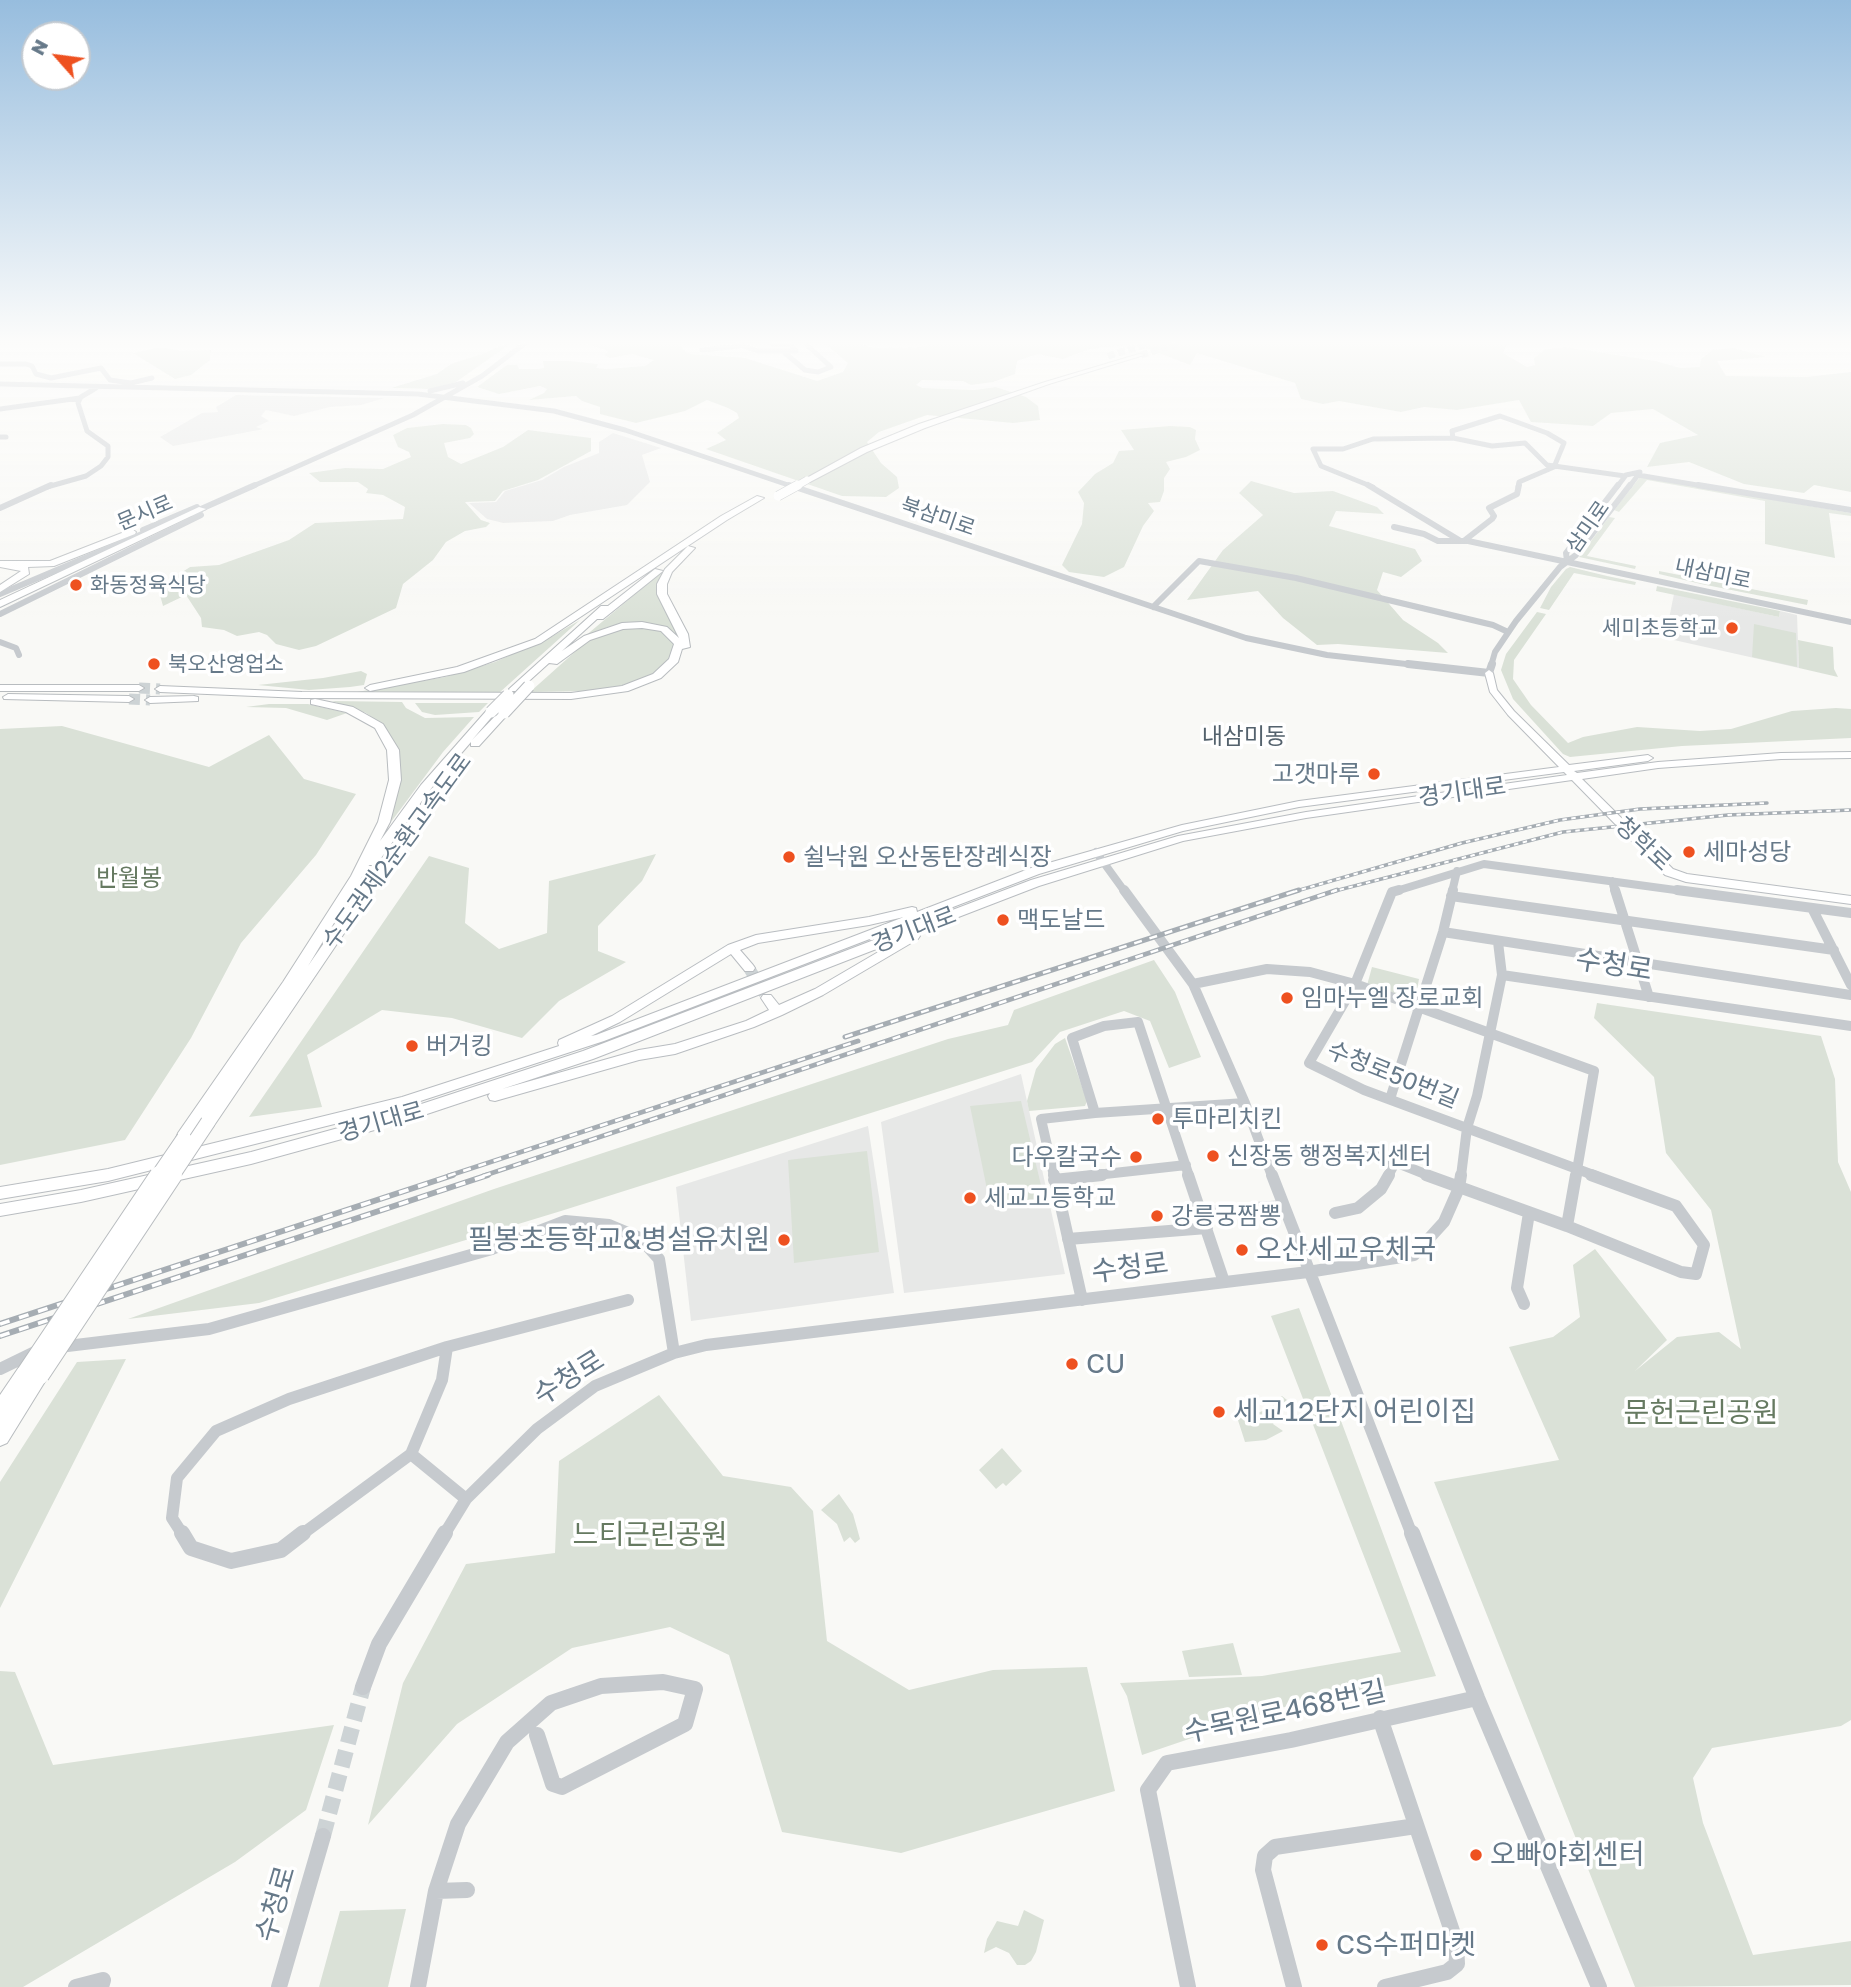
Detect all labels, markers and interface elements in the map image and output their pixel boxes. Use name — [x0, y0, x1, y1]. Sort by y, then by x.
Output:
north arrow — [21, 21, 91, 91]
text: N — [25, 35, 52, 59]
street label: 문시로 — [113, 490, 177, 536]
street label: 북삼미로 — [897, 493, 979, 541]
street label: 삼미로 — [1561, 496, 1615, 558]
street label: 내삼미로 — [1673, 554, 1753, 594]
place label: 화동정육식당 — [90, 572, 206, 598]
marker: 화동정육식당 — [68, 577, 84, 593]
place label: 세미초등학교 — [1602, 615, 1718, 641]
marker: 세미초등학교 — [1724, 620, 1740, 636]
place label: 북오산영업소 — [168, 651, 284, 677]
marker: 북오산영업소 — [146, 656, 162, 672]
district label: 내삼미동 — [1202, 723, 1286, 751]
street label: 수도권제2순환고속도로 — [316, 748, 478, 954]
place label: 고갯마루 — [1272, 760, 1360, 788]
marker: 고갯마루 — [1366, 766, 1382, 782]
street label: 경기대로 — [1416, 772, 1508, 812]
street label: 청학로 — [1609, 811, 1677, 877]
place label: 세마성당 — [1703, 838, 1791, 866]
place label: 쉴낙원 오산동탄장례식장 — [803, 843, 1052, 871]
marker: 세마성당 — [1681, 844, 1697, 860]
marker: 쉴낙원 오산동탄장례식장 — [781, 849, 797, 865]
park label: 반월봉 — [96, 864, 162, 892]
street label: 경기대로 — [868, 901, 960, 959]
place label: 맥도날드 — [1017, 906, 1105, 934]
marker: 맥도날드 — [995, 912, 1011, 928]
street label: 수청로 — [1573, 942, 1655, 988]
place label: 임마누엘 장로교회 — [1301, 984, 1484, 1012]
marker: 임마누엘 장로교회 — [1279, 990, 1295, 1006]
place label: 버거킹 — [426, 1032, 492, 1060]
street label: 수청로50번길 — [1323, 1036, 1463, 1114]
marker: 버거킹 — [404, 1038, 420, 1054]
street label: 경기대로 — [335, 1096, 427, 1148]
place label: 투마리치킨 — [1172, 1105, 1282, 1133]
marker: 투마리치킨 — [1150, 1111, 1166, 1127]
place label: 신장동 행정복지센터 — [1227, 1142, 1432, 1170]
place label: 다우칼국수 — [1012, 1143, 1122, 1171]
marker: 신장동 행정복지센터 — [1205, 1148, 1221, 1164]
marker: 다우칼국수 — [1128, 1149, 1144, 1165]
place label: 세교고등학교 — [984, 1184, 1116, 1212]
marker: 세교고등학교 — [962, 1190, 978, 1206]
place label: 강릉궁짬뽕 — [1171, 1202, 1281, 1230]
marker: 강릉궁짬뽕 — [1149, 1208, 1165, 1224]
place label: 필봉초등학교&병설유치원 — [468, 1223, 770, 1257]
marker: 필봉초등학교&병설유치원 — [776, 1232, 792, 1248]
place label: 오산세교우체국 — [1256, 1233, 1436, 1267]
marker: 오산세교우체국 — [1234, 1242, 1250, 1258]
street label: 수청로 — [1090, 1247, 1170, 1289]
street label: 수청로 — [527, 1343, 611, 1413]
place label: CU — [1086, 1347, 1125, 1381]
marker: CU — [1064, 1356, 1080, 1372]
place label: 세교12단지 어린이집 — [1233, 1395, 1476, 1429]
park label: 문헌근린공원 — [1624, 1396, 1778, 1430]
marker: 세교12단지 어린이집 — [1211, 1404, 1227, 1420]
park label: 느티근린공원 — [573, 1518, 727, 1552]
street label: 수목원로468번길 — [1181, 1674, 1389, 1750]
place label: 오빠야회센터 — [1490, 1838, 1645, 1872]
marker: 오빠야회센터 — [1468, 1847, 1484, 1863]
street label: 수청로 — [249, 1862, 303, 1946]
place label: CS수퍼마켓 — [1336, 1928, 1476, 1962]
marker: CS수퍼마켓 — [1314, 1937, 1330, 1953]

